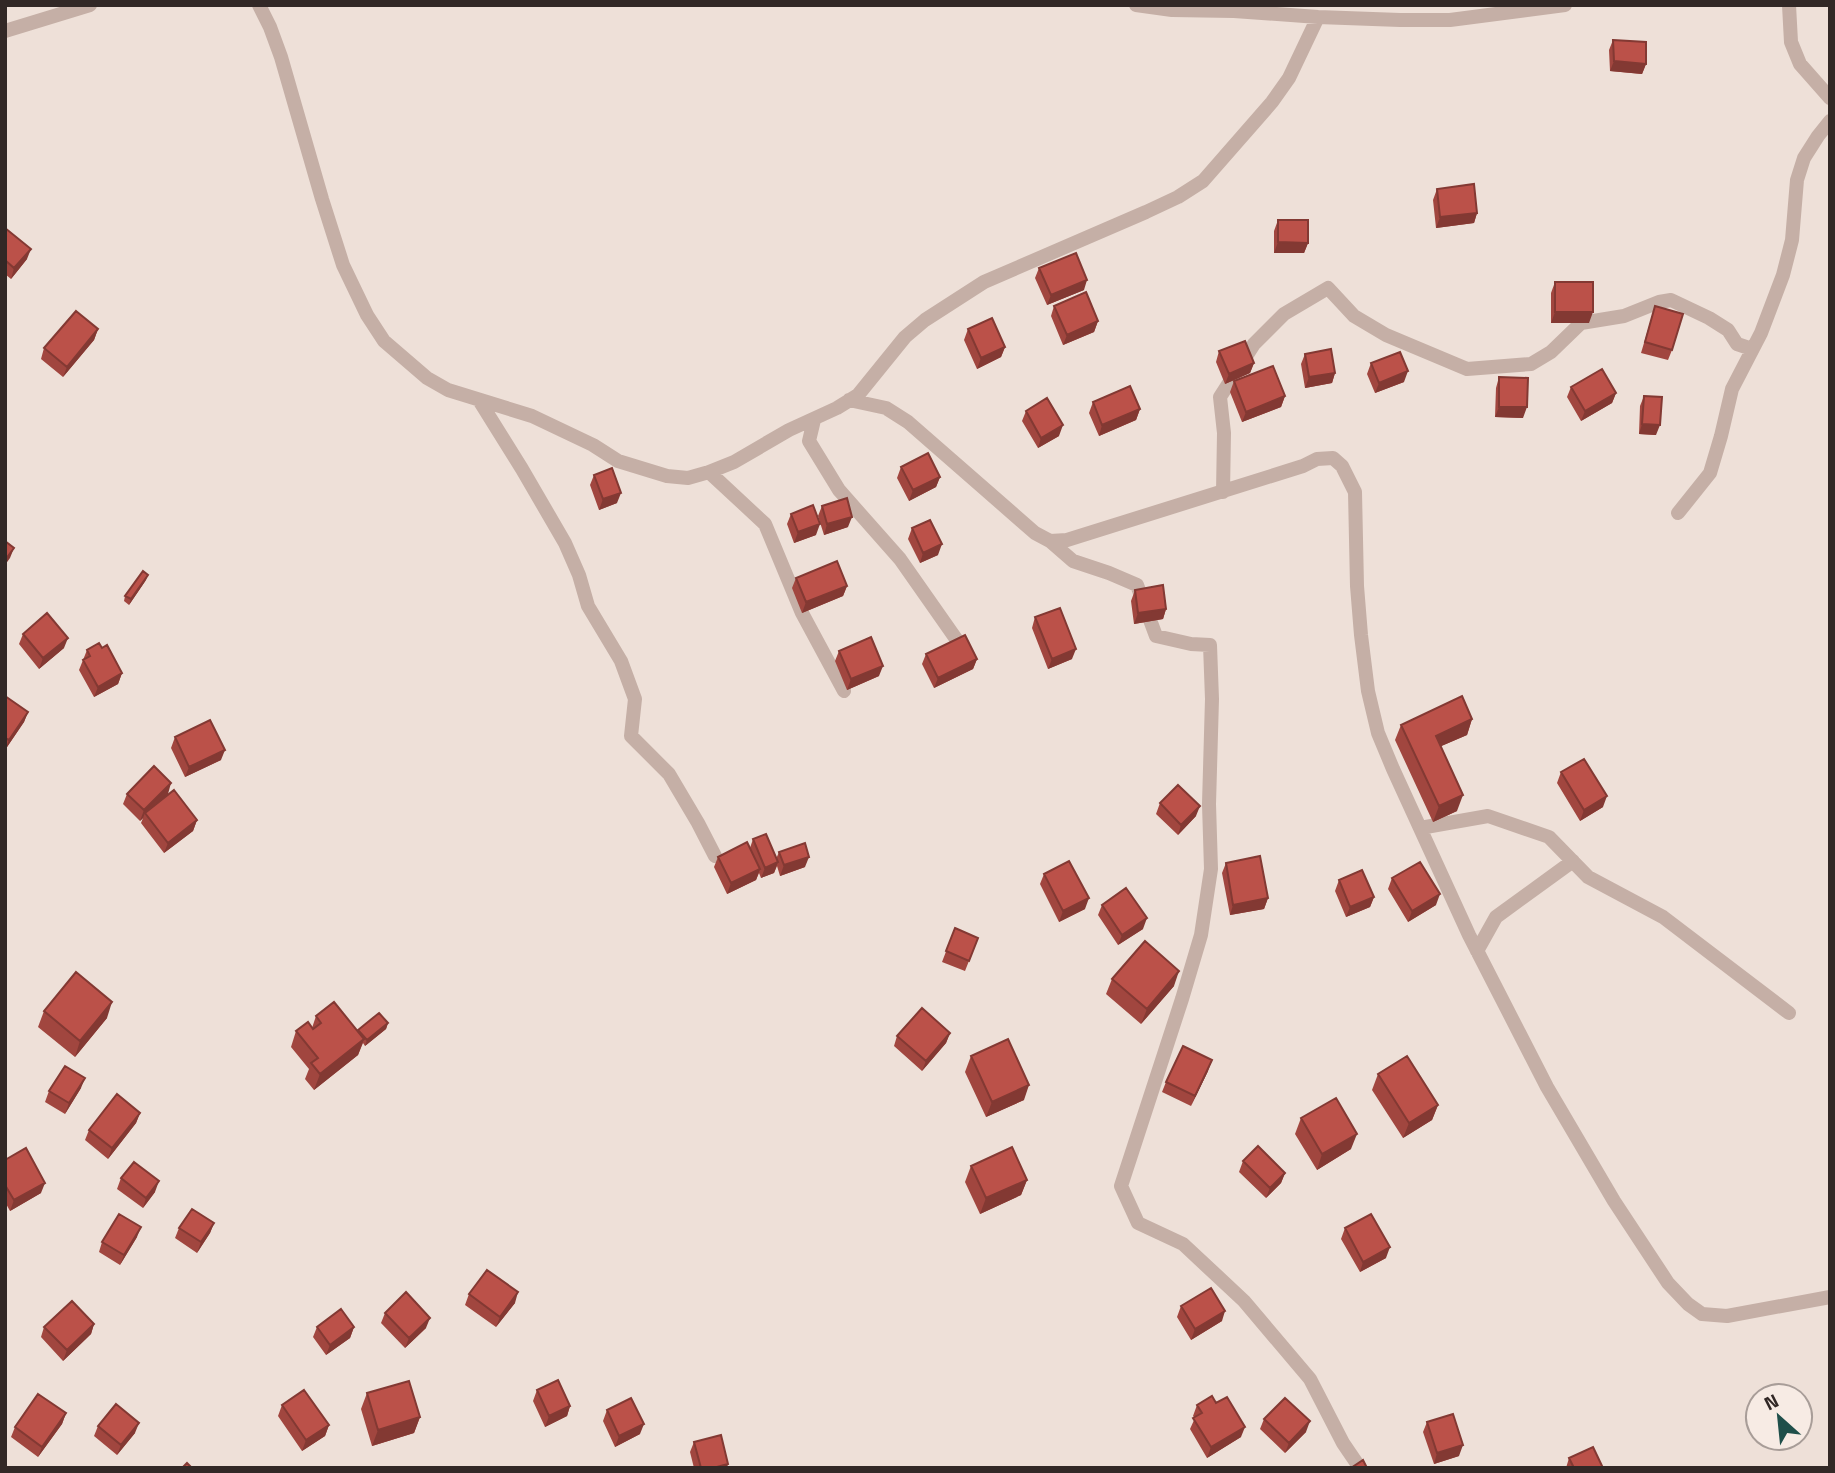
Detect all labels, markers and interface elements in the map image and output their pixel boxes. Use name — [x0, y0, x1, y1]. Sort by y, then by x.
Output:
north arrow — [1744, 1382, 1814, 1452]
text: N — [1759, 1385, 1784, 1417]

